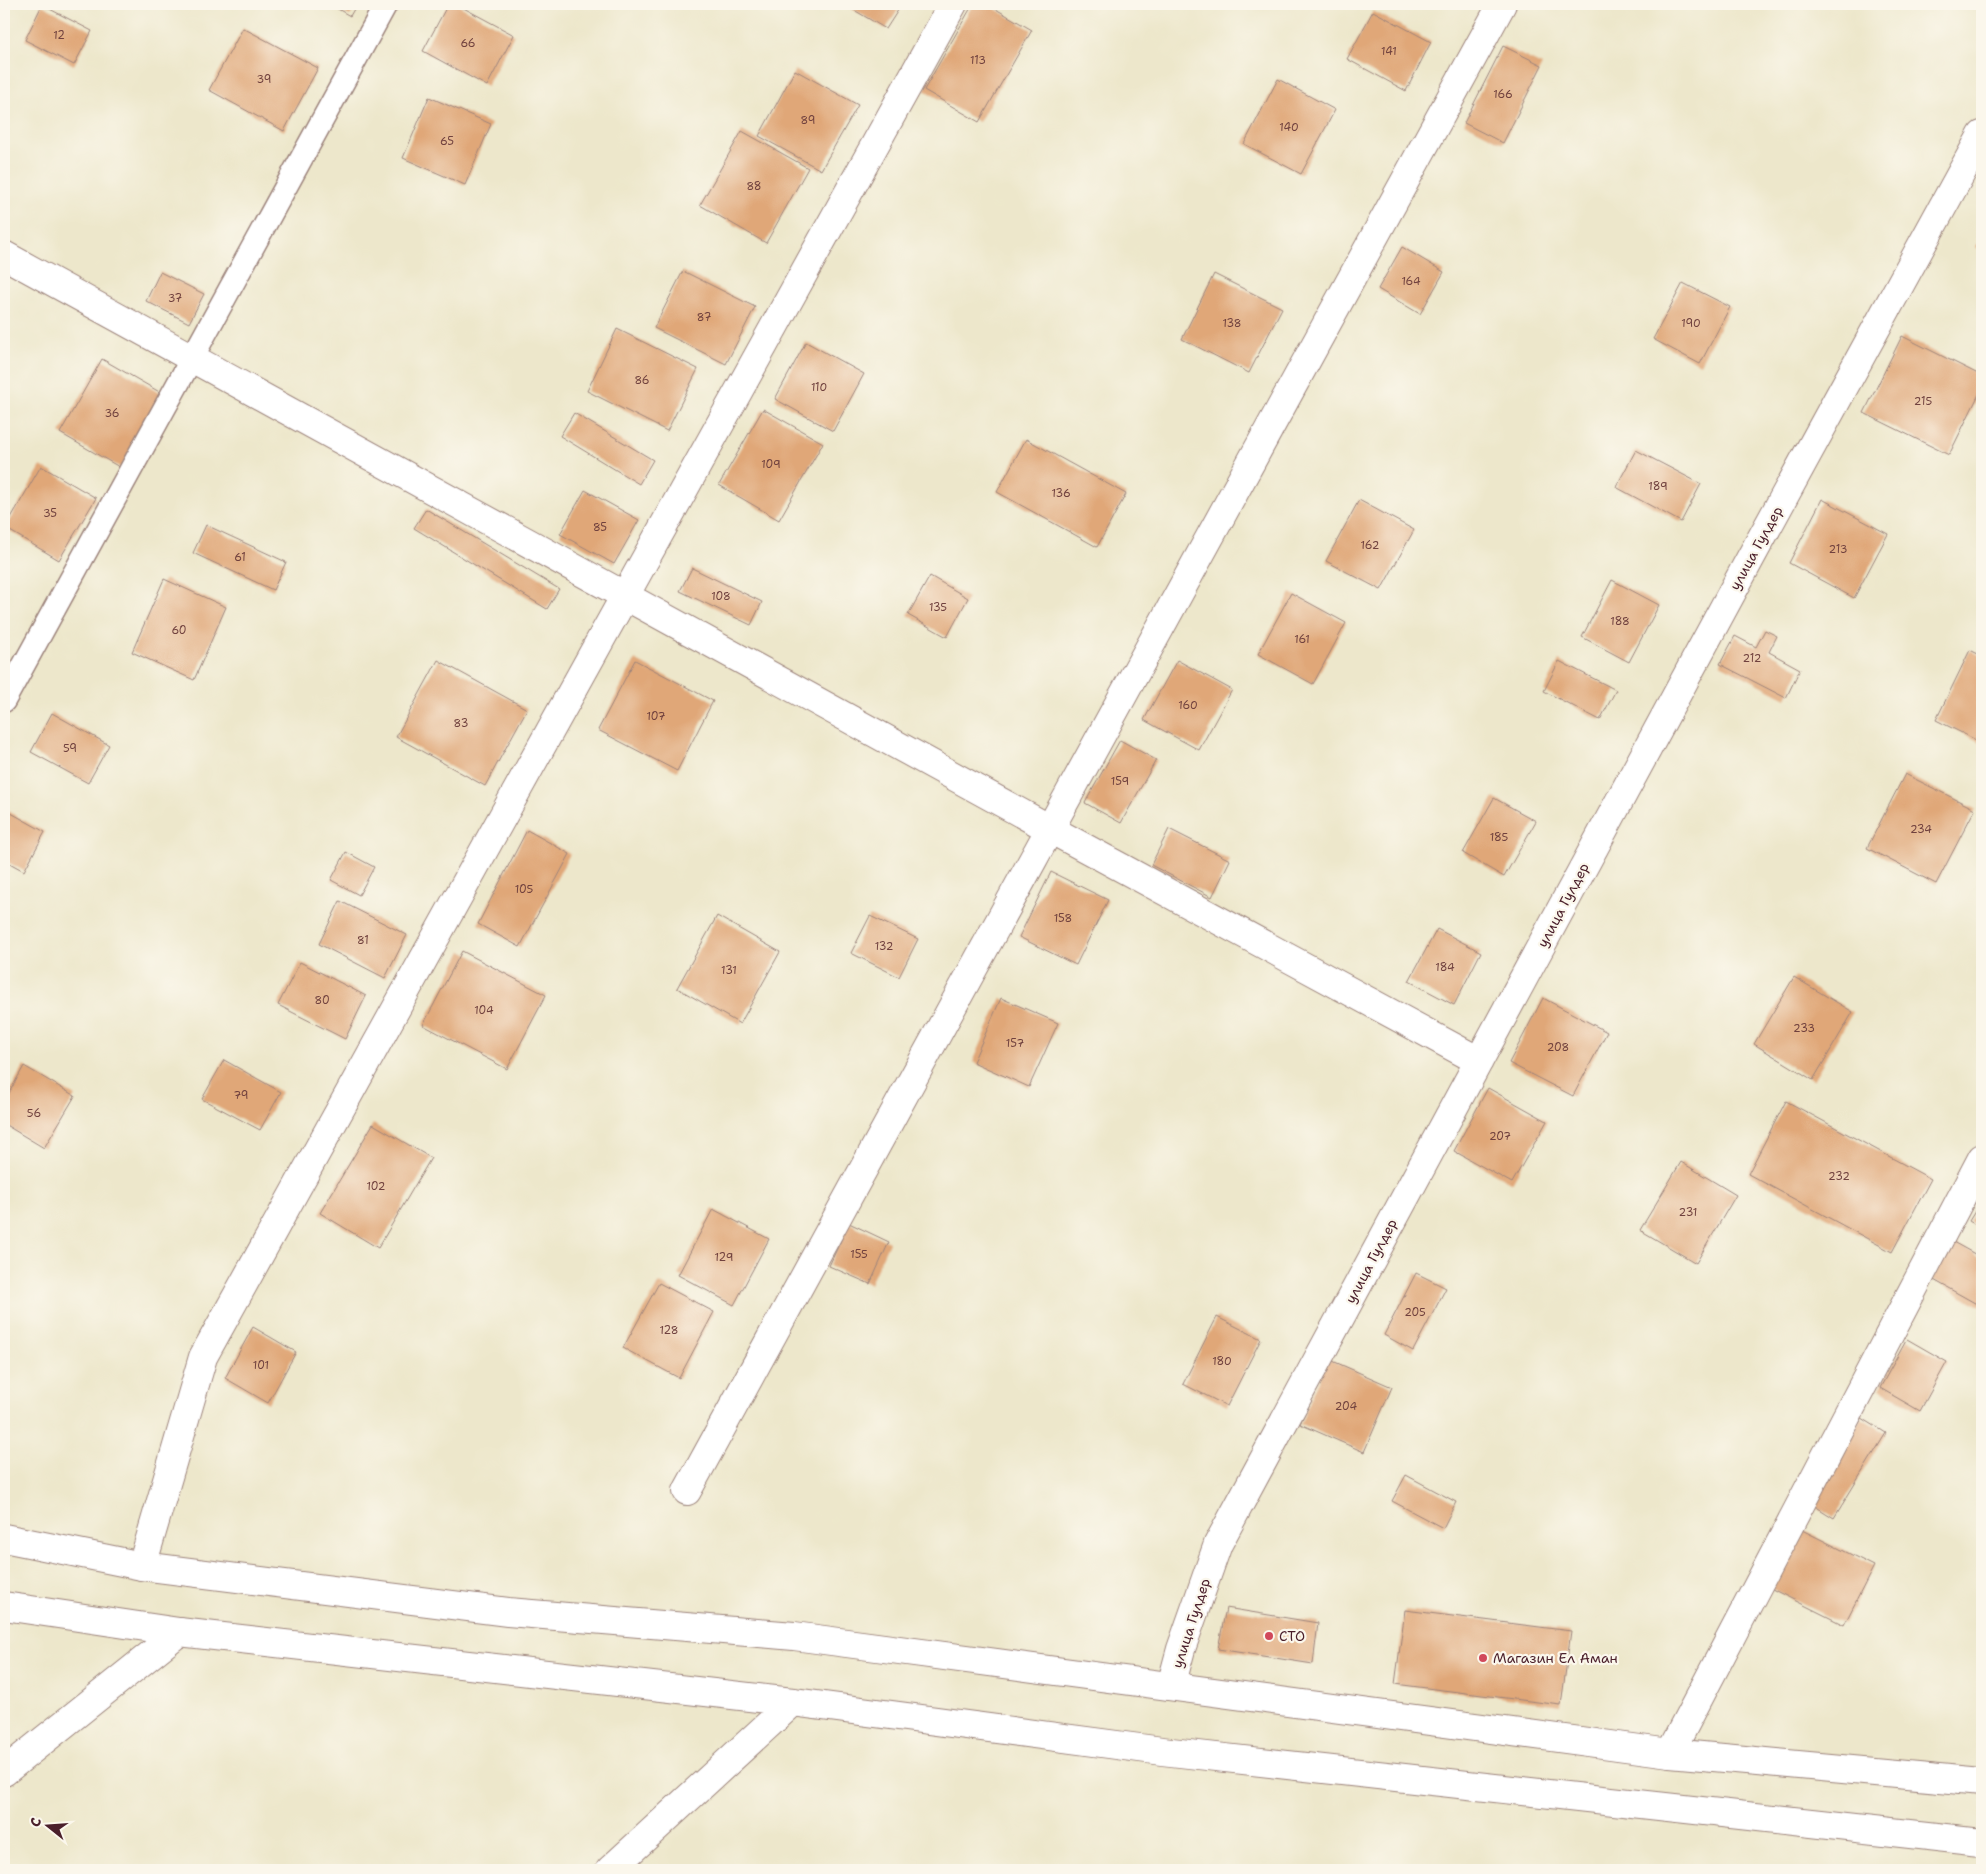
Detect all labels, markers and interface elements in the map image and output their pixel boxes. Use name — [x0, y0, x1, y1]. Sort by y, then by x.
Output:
house number: 12 — [53, 28, 65, 43]
house number: 66 — [460, 36, 476, 51]
house number: 141 — [1381, 44, 1397, 59]
house number: 113 — [970, 53, 986, 68]
house number: 39 — [257, 72, 271, 87]
house number: 166 — [1493, 87, 1513, 102]
house number: 89 — [801, 113, 815, 128]
house number: 140 — [1279, 120, 1299, 135]
house number: 65 — [440, 134, 454, 149]
house number: 88 — [746, 179, 762, 194]
house number: 164 — [1401, 274, 1421, 289]
house number: 37 — [168, 291, 183, 306]
house number: 87 — [697, 310, 712, 325]
house number: 138 — [1222, 316, 1242, 331]
house number: 190 — [1681, 316, 1701, 331]
house number: 86 — [634, 373, 650, 388]
house number: 110 — [811, 380, 827, 395]
house number: 215 — [1914, 394, 1932, 409]
house number: 36 — [104, 406, 120, 421]
house number: 109 — [761, 457, 781, 472]
house number: 189 — [1648, 479, 1668, 494]
house number: 136 — [1051, 486, 1071, 501]
street label: улица Гулдер — [1726, 503, 1787, 593]
house number: 35 — [43, 506, 57, 521]
house number: 85 — [593, 520, 607, 535]
house number: 162 — [1361, 538, 1379, 553]
house number: 213 — [1829, 542, 1847, 557]
house number: 61 — [234, 550, 246, 565]
house number: 108 — [711, 589, 731, 604]
house number: 135 — [929, 600, 947, 615]
house number: 188 — [1610, 614, 1630, 629]
house number: 60 — [171, 623, 187, 638]
house number: 161 — [1294, 632, 1310, 647]
house number: 212 — [1743, 651, 1761, 666]
house number: 160 — [1178, 698, 1198, 713]
house number: 107 — [646, 709, 666, 724]
house number: 83 — [454, 716, 468, 731]
house number: 59 — [63, 741, 77, 756]
house number: 159 — [1111, 774, 1129, 789]
house number: 234 — [1910, 822, 1932, 837]
house number: 185 — [1490, 830, 1509, 845]
street label: улица Гулдер — [1533, 859, 1593, 950]
house number: 105 — [515, 882, 534, 897]
house number: 158 — [1054, 911, 1072, 926]
house number: 81 — [357, 933, 369, 948]
house number: 132 — [875, 939, 893, 954]
house number: 184 — [1435, 960, 1455, 975]
house number: 131 — [721, 963, 737, 978]
house number: 80 — [314, 993, 330, 1008]
house number: 104 — [474, 1003, 494, 1018]
house number: 233 — [1793, 1021, 1815, 1036]
house number: 157 — [1006, 1036, 1024, 1051]
house number: 208 — [1547, 1040, 1569, 1055]
house number: 79 — [234, 1088, 249, 1103]
house number: 56 — [27, 1106, 41, 1121]
house number: 207 — [1489, 1129, 1511, 1144]
house number: 232 — [1828, 1169, 1850, 1184]
house number: 102 — [366, 1179, 386, 1194]
house number: 231 — [1679, 1205, 1697, 1220]
street label: улица Гулдер — [1341, 1215, 1401, 1306]
house number: 155 — [850, 1247, 868, 1262]
house number: 129 — [715, 1250, 733, 1265]
house number: 205 — [1404, 1305, 1426, 1320]
house number: 128 — [659, 1323, 679, 1338]
house number: 180 — [1212, 1354, 1232, 1369]
house number: 101 — [253, 1358, 269, 1373]
house number: 204 — [1335, 1399, 1358, 1414]
street label: улица Гулдер — [1168, 1576, 1214, 1670]
place label: СТО — [1279, 1627, 1305, 1645]
marker: СТО — [1263, 1630, 1275, 1642]
place label: Магазин Ел Аман — [1493, 1649, 1618, 1667]
marker: Магазин Ел Аман — [1477, 1652, 1489, 1664]
north arrow — [22, 1802, 72, 1852]
text: С — [26, 1815, 45, 1829]

